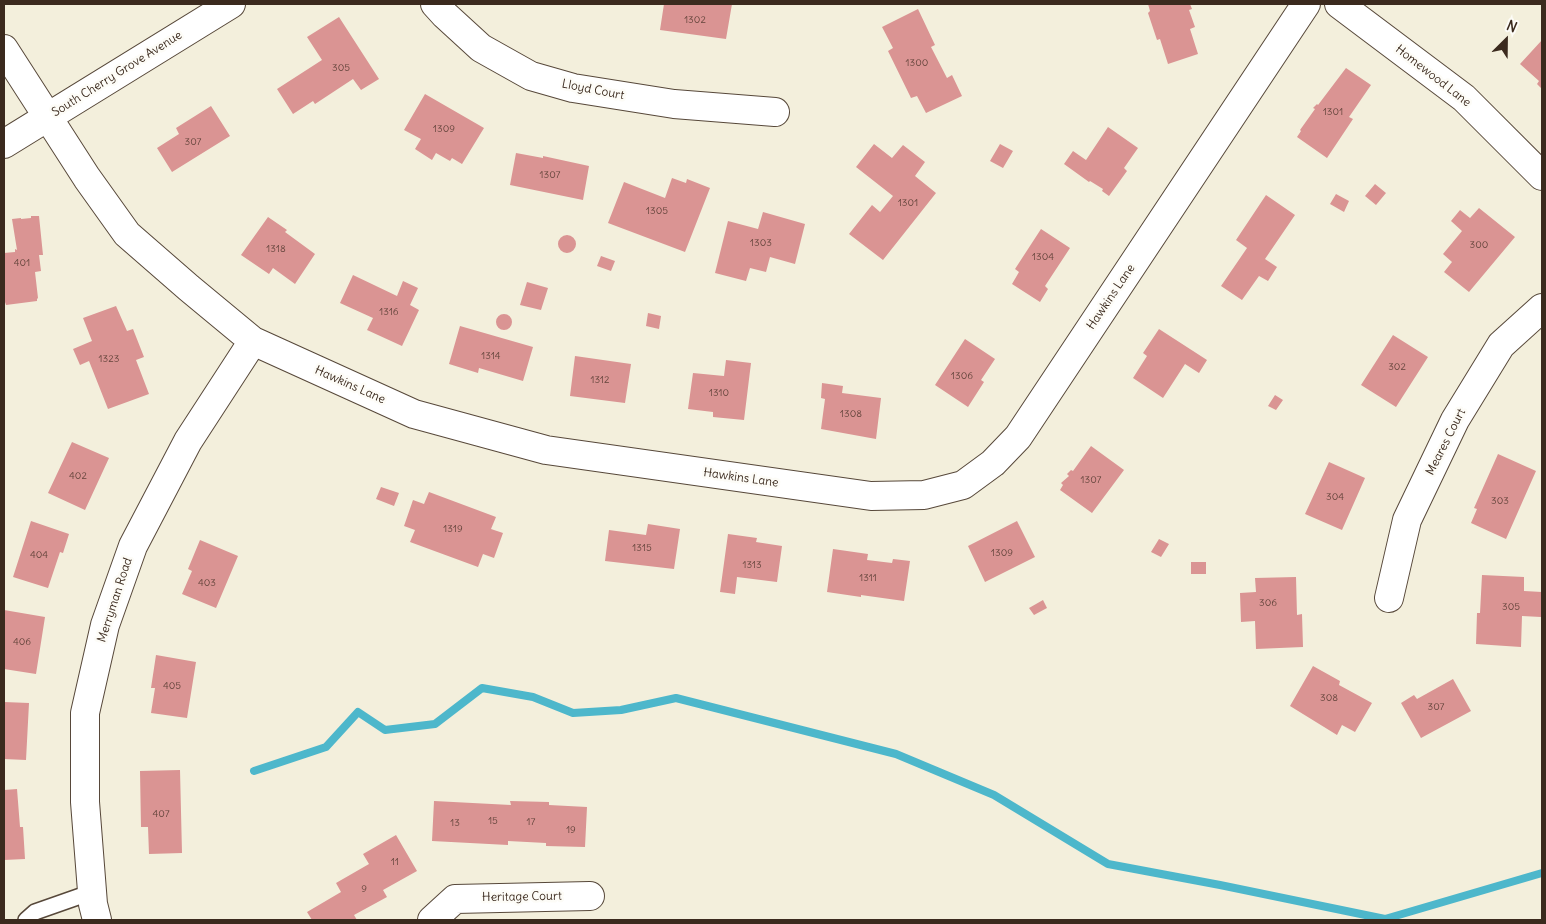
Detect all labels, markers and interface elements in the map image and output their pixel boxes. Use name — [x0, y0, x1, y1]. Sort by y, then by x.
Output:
house number: 1302 — [684, 14, 706, 26]
north arrow — [1481, 15, 1531, 65]
text: N — [1504, 16, 1520, 36]
street label: South Cherry Grove Avenue — [49, 28, 185, 120]
street label: Homewood Lane — [1392, 42, 1474, 110]
house number: 1300 — [906, 57, 928, 69]
house number: 305 — [332, 62, 350, 74]
street label: Lloyd Court — [561, 77, 625, 103]
house number: 1301 — [1323, 106, 1343, 118]
house number: 1309 — [433, 123, 455, 135]
house number: 307 — [184, 136, 202, 148]
house number: 1307 — [540, 169, 560, 181]
house number: 1301 — [898, 197, 918, 209]
house number: 1305 — [646, 205, 668, 217]
house number: 1303 — [750, 237, 772, 249]
house number: 300 — [1470, 239, 1488, 251]
house number: 1318 — [266, 243, 286, 255]
house number: 1304 — [1032, 251, 1054, 263]
house number: 401 — [14, 257, 30, 269]
street label: Hawkins Lane — [1084, 262, 1138, 332]
house number: 1316 — [379, 306, 399, 318]
house number: 1314 — [481, 350, 501, 362]
house number: 1323 — [99, 353, 119, 365]
house number: 302 — [1388, 361, 1406, 373]
street label: Hawkins Lane — [313, 363, 387, 407]
house number: 1306 — [951, 370, 973, 382]
house number: 1312 — [591, 374, 609, 386]
house number: 1310 — [709, 387, 729, 399]
street label: Meares Court — [1423, 406, 1469, 478]
house number: 1308 — [840, 408, 862, 420]
street label: Hawkins Lane — [703, 466, 779, 490]
house number: 402 — [69, 470, 87, 482]
house number: 1307 — [1081, 474, 1101, 486]
house number: 304 — [1326, 491, 1344, 503]
house number: 303 — [1491, 495, 1509, 507]
house number: 1319 — [443, 523, 463, 535]
house number: 1315 — [632, 542, 652, 554]
house number: 1309 — [991, 547, 1013, 559]
house number: 404 — [30, 549, 48, 561]
street label: Merryman Road — [95, 556, 135, 644]
house number: 1313 — [742, 559, 762, 571]
house number: 1311 — [859, 572, 877, 584]
house number: 403 — [198, 577, 216, 589]
house number: 306 — [1259, 597, 1277, 609]
house number: 305 — [1502, 601, 1520, 613]
house number: 406 — [13, 636, 31, 648]
house number: 405 — [163, 680, 181, 692]
house number: 308 — [1320, 692, 1338, 704]
house number: 307 — [1427, 701, 1445, 713]
house number: 407 — [152, 808, 170, 820]
house number: 15 — [488, 815, 498, 827]
house number: 17 — [527, 816, 535, 828]
house number: 13 — [450, 817, 460, 829]
house number: 19 — [566, 824, 576, 836]
house number: 11 — [391, 856, 399, 868]
house number: 9 — [361, 883, 367, 895]
street label: Heritage Court — [482, 889, 562, 905]

